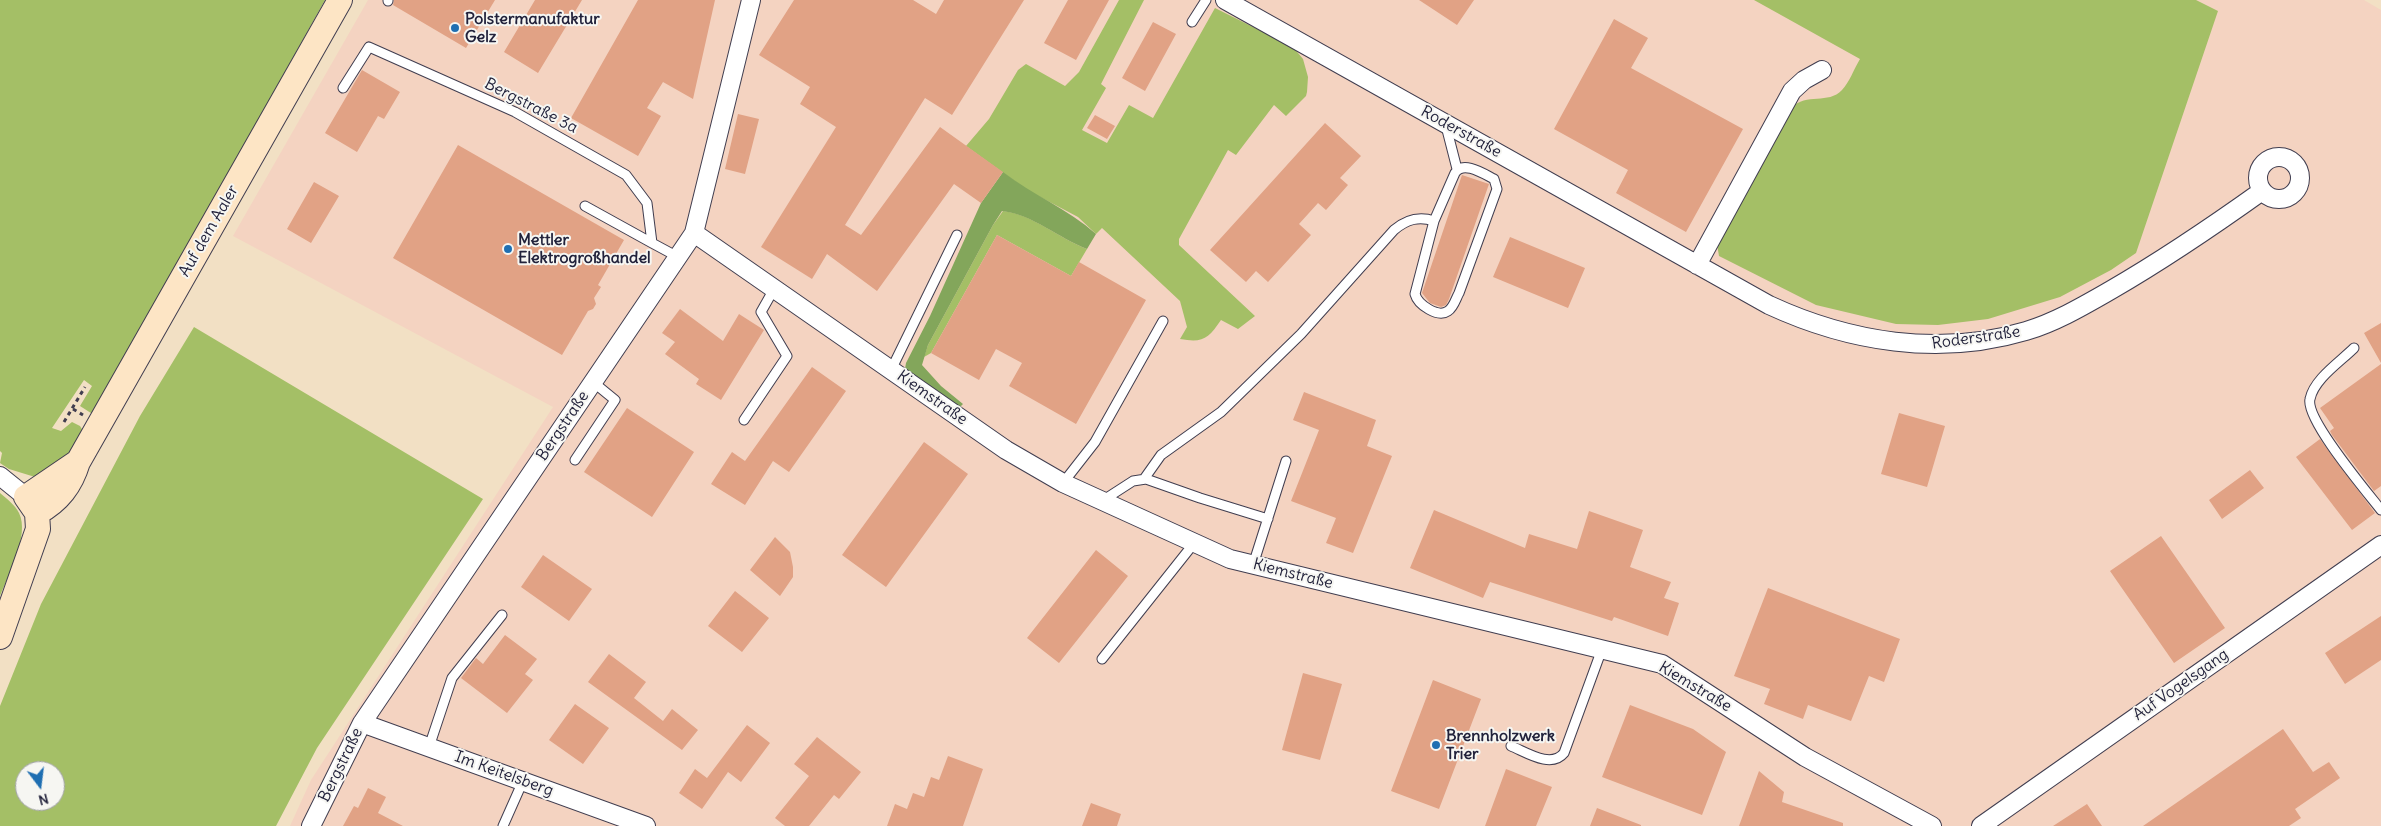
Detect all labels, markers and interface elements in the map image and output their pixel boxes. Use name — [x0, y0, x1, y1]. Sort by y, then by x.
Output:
place label: Polstermanufaktur Gelz — [465, 9, 600, 47]
marker: Polstermanufaktur Gelz — [449, 22, 461, 34]
street label: Bergstraße 3a — [481, 74, 581, 138]
street label: Roderstraße — [1417, 102, 1505, 162]
street label: Auf dem Aaler — [175, 182, 243, 280]
place label: Mettler Elektrogroßhandel — [518, 230, 651, 268]
marker: Mettler Elektrogroßhandel — [502, 243, 514, 255]
street label: Roderstraße — [1931, 322, 2021, 354]
street label: Kiemstraße — [893, 367, 971, 429]
street label: Bergstraße — [533, 388, 593, 464]
street label: Kiemstraße — [1251, 555, 1335, 593]
street label: Auf Vogelsgang — [2130, 645, 2232, 725]
street label: Kiemstraße — [1655, 658, 1735, 716]
street label: Bergstraße — [315, 725, 367, 805]
place label: Brennholzwerk Trier — [1446, 726, 1555, 764]
marker: Brennholzwerk Trier — [1430, 739, 1442, 751]
street label: Im Keitelsberg — [452, 747, 556, 801]
north arrow — [15, 761, 65, 811]
text: N — [37, 790, 51, 809]

